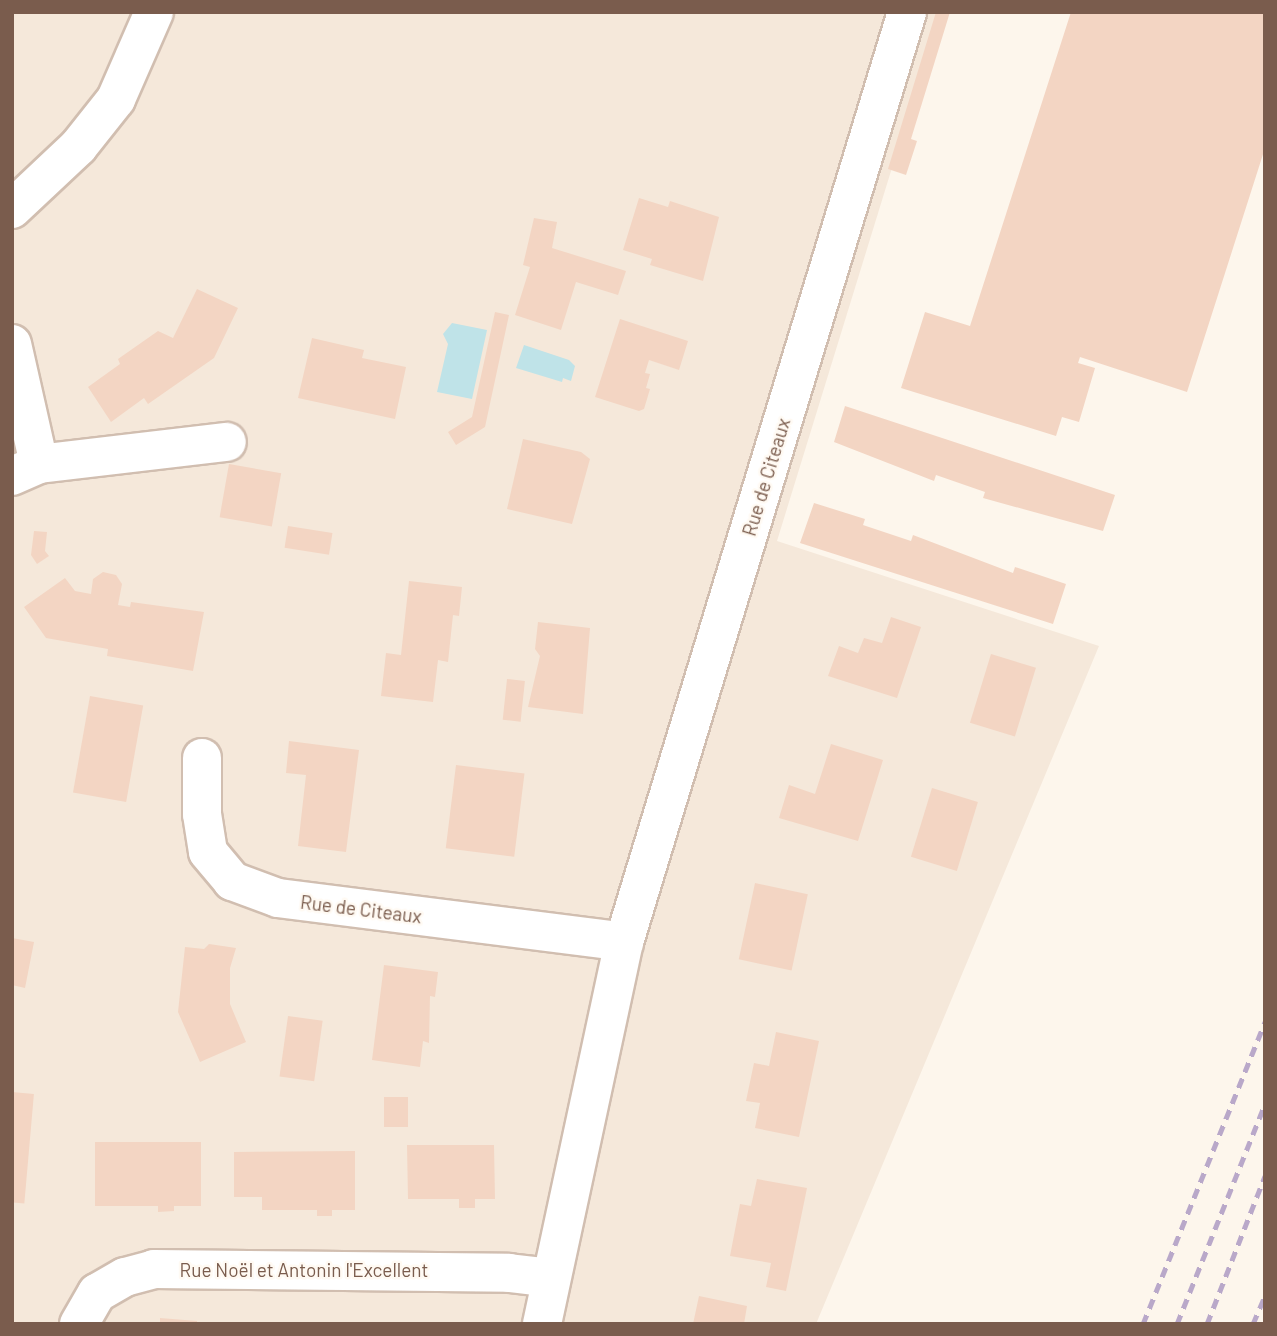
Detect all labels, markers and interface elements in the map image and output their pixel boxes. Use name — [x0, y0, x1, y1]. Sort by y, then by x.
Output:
street label: Rue de Citeaux — [737, 415, 795, 539]
street label: Rue de Citeaux — [299, 890, 423, 928]
street label: Rue Noël et Antonin l'Excellent — [180, 1259, 428, 1281]

